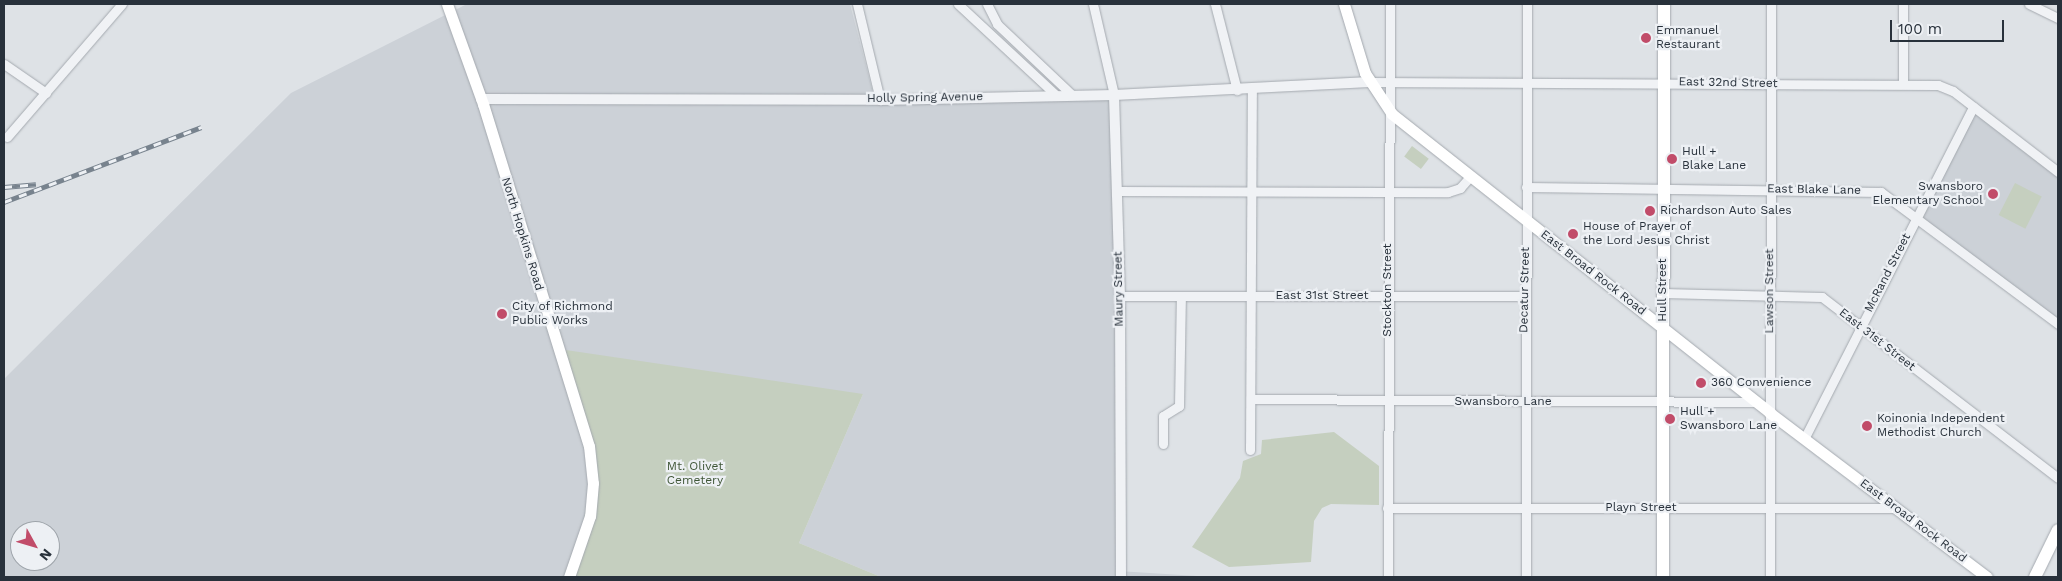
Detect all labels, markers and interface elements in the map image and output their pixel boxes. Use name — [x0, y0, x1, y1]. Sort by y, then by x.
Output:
scale bar — [1892, 10, 2006, 42]
text: 100 m — [1898, 20, 1942, 38]
place label: Emmanuel Restaurant — [1656, 24, 1720, 52]
marker: Emmanuel Restaurant — [1640, 32, 1652, 44]
street label: East 32nd Street — [1678, 75, 1778, 91]
street label: Holly Spring Avenue — [866, 90, 984, 106]
place label: Hull + Blake Lane — [1682, 145, 1746, 173]
marker: Hull + Blake Lane — [1666, 153, 1678, 165]
street label: North Hopkins Road — [498, 176, 546, 292]
place label: Swansboro Elementary School — [1872, 180, 1983, 208]
street label: East Blake Lane — [1767, 182, 1861, 198]
marker: Swansboro Elementary School — [1987, 188, 1999, 200]
place label: Richardson Auto Sales — [1660, 204, 1792, 218]
marker: Richardson Auto Sales — [1644, 205, 1656, 217]
place label: House of Prayer of the Lord Jesus Christ — [1583, 220, 1710, 248]
street label: East Broad Rock Road — [1537, 227, 1649, 319]
marker: House of Prayer of the Lord Jesus Christ — [1567, 228, 1579, 240]
street label: McRand Street — [1862, 231, 1914, 315]
street label: Stockton Street — [1381, 243, 1395, 337]
street label: Decatur Street — [1517, 247, 1533, 333]
street label: Lawson Street — [1763, 249, 1777, 333]
street label: Maury Street — [1111, 251, 1127, 327]
street label: Hull Street — [1656, 258, 1670, 322]
street label: East 31st Street — [1275, 289, 1369, 303]
place label: City of Richmond Public Works — [512, 300, 613, 328]
street label: East 31st Street — [1836, 306, 1918, 374]
marker: City of Richmond Public Works — [496, 308, 508, 320]
place label: 360 Convenience — [1711, 376, 1811, 390]
marker: 360 Convenience — [1695, 377, 1707, 389]
street label: Swansboro Lane — [1454, 395, 1552, 409]
place label: Hull + Swansboro Lane — [1680, 405, 1777, 433]
place label: Koinonia Independent Methodist Church — [1877, 412, 2005, 440]
marker: Hull + Swansboro Lane — [1664, 413, 1676, 425]
marker: Koinonia Independent Methodist Church — [1861, 420, 1873, 432]
park label: Mt. Olivet Cemetery — [667, 460, 723, 488]
street label: East Broad Rock Road — [1857, 476, 1969, 566]
street label: Playn Street — [1605, 501, 1677, 515]
north arrow — [10, 521, 60, 571]
text: N — [36, 546, 55, 564]

